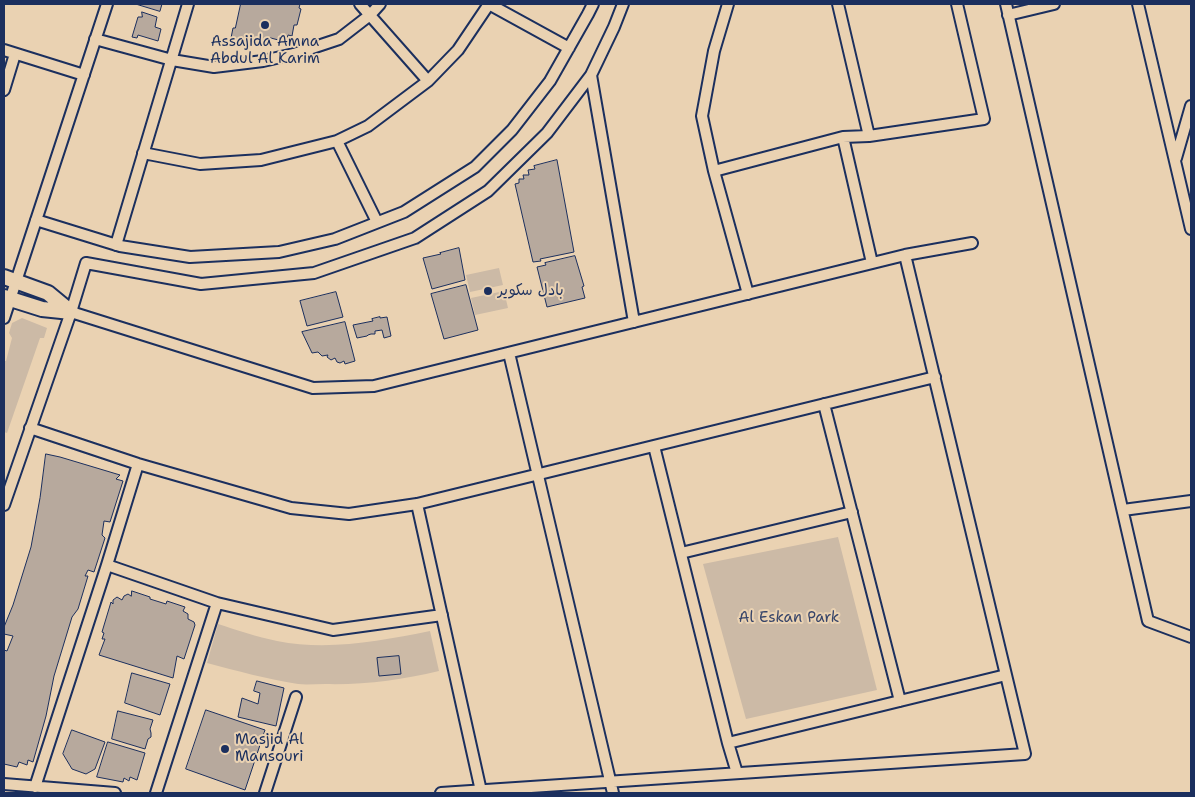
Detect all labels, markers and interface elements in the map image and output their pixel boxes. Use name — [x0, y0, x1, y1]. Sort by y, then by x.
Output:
marker: Assajida Amna Abdul Al Karim — [259, 19, 271, 31]
place label: Assajida Amna Abdul Al Karim — [210, 33, 320, 68]
place label: بادل سكوير — [498, 282, 564, 300]
marker: بادل سكوير — [482, 285, 494, 297]
park label: Al Eskan Park — [739, 609, 839, 627]
place label: Masjid Al Mansouri — [235, 731, 304, 766]
marker: Masjid Al Mansouri — [219, 743, 231, 755]

